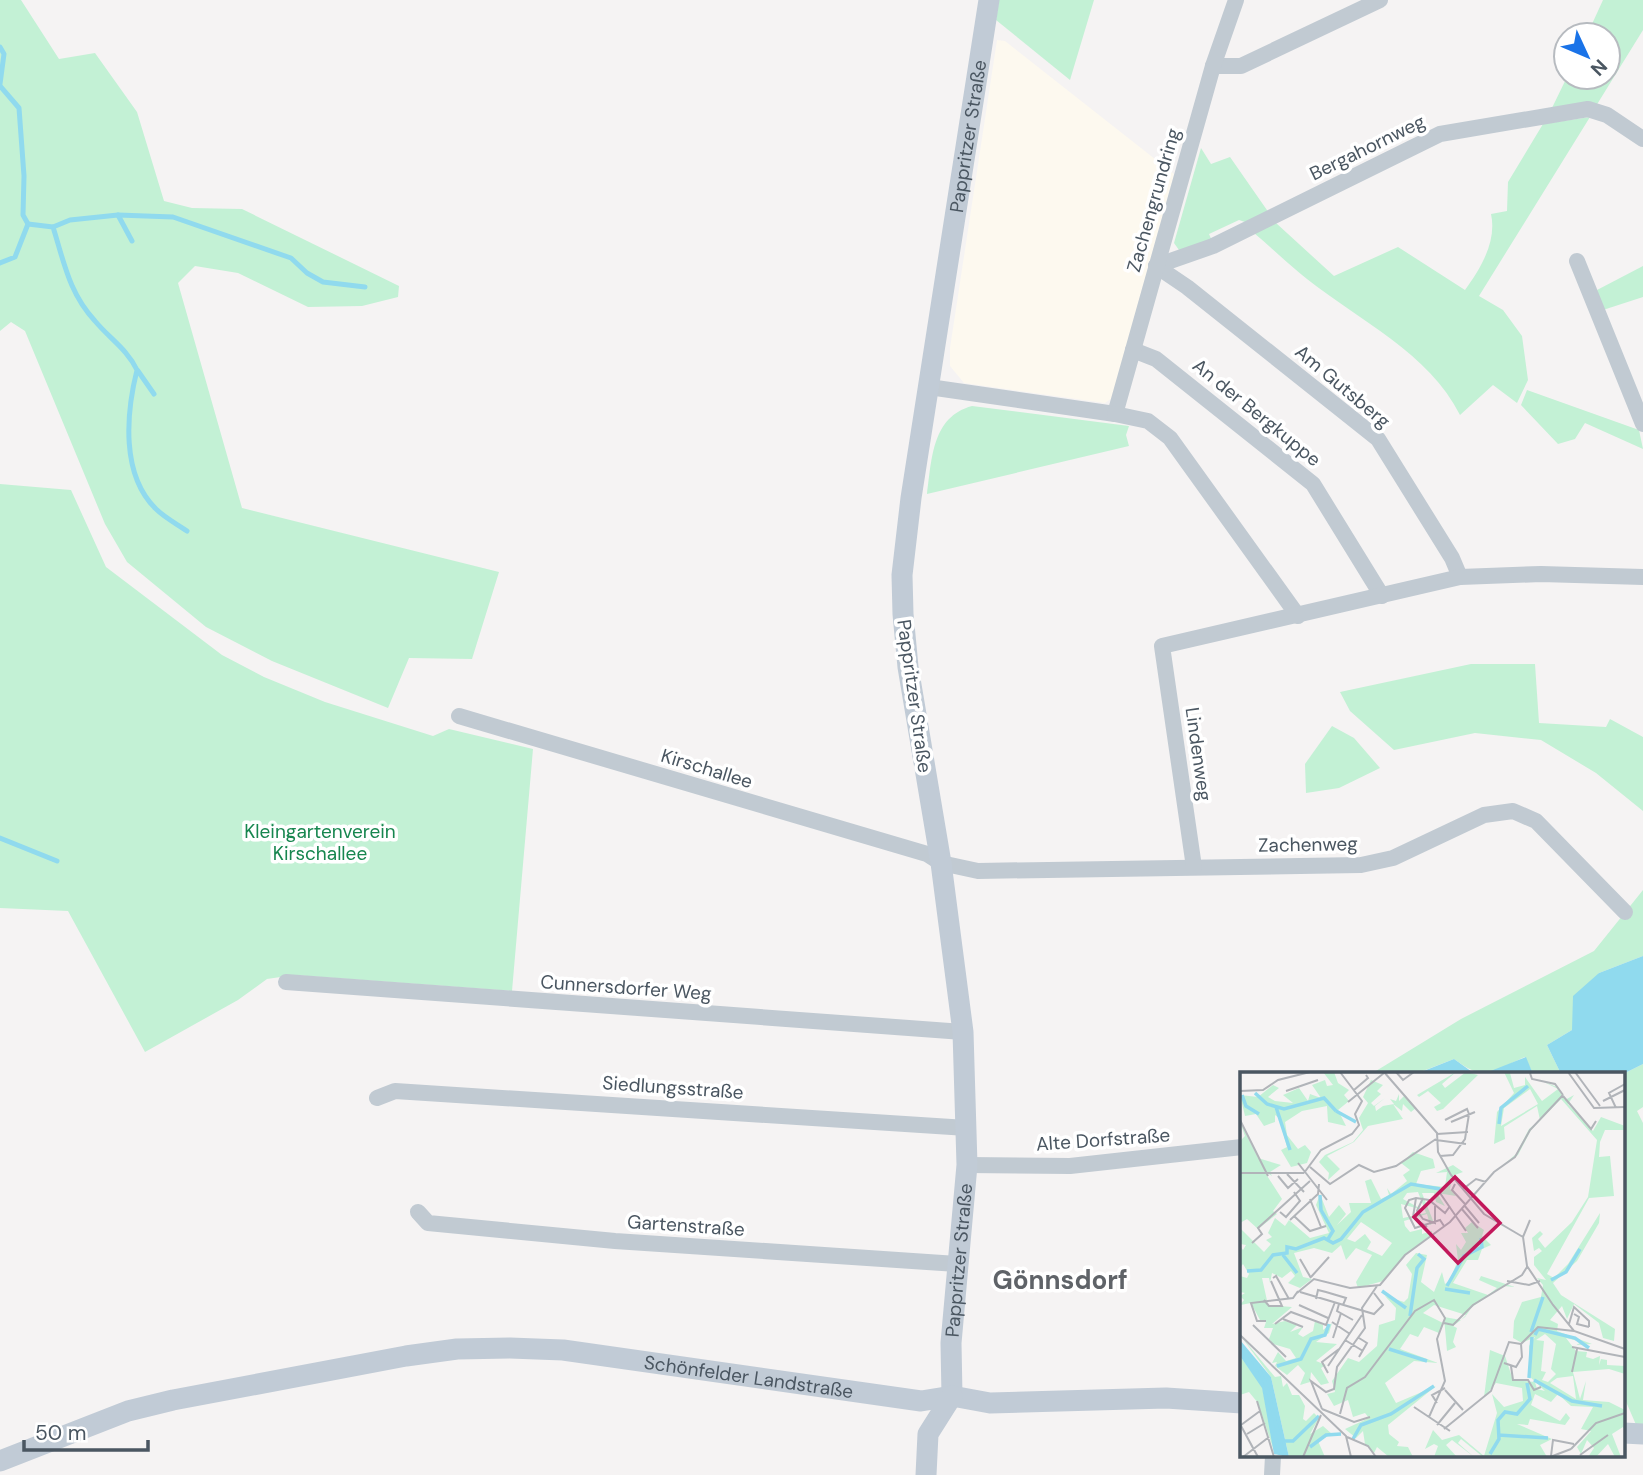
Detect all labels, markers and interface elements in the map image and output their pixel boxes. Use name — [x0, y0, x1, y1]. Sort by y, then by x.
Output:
north arrow — [1552, 21, 1622, 91]
text: N — [1585, 54, 1613, 81]
street label: Pappritzer Straße — [944, 58, 992, 214]
street label: Bergahornweg — [1305, 109, 1429, 186]
street label: Zachengrundring — [1121, 125, 1186, 275]
street label: Am Gutsberg — [1290, 339, 1396, 434]
street label: An der Bergkuppe — [1187, 353, 1326, 472]
street label: Pappritzer Straße — [891, 618, 938, 774]
street label: Lindenweg — [1180, 706, 1218, 803]
street label: Kirschallee — [658, 743, 756, 794]
park label: Kleingartenverein Kirschallee — [244, 819, 396, 866]
street label: Zachenweg — [1258, 831, 1358, 858]
street label: Cunnersdorfer Weg — [539, 969, 713, 1006]
street label: Siedlungsstraße — [602, 1070, 744, 1105]
inset map — [1240, 1072, 1626, 1458]
street label: Alte Dorfstraße — [1035, 1122, 1171, 1157]
street label: Pappritzer Straße — [940, 1182, 978, 1338]
street label: Gartenstraße — [626, 1209, 746, 1242]
district label: Gönnsdorf — [992, 1263, 1128, 1297]
street label: Schönfelder Landstraße — [642, 1350, 855, 1404]
scale bar — [24, 1408, 149, 1452]
text: 50 m — [35, 1419, 86, 1447]

